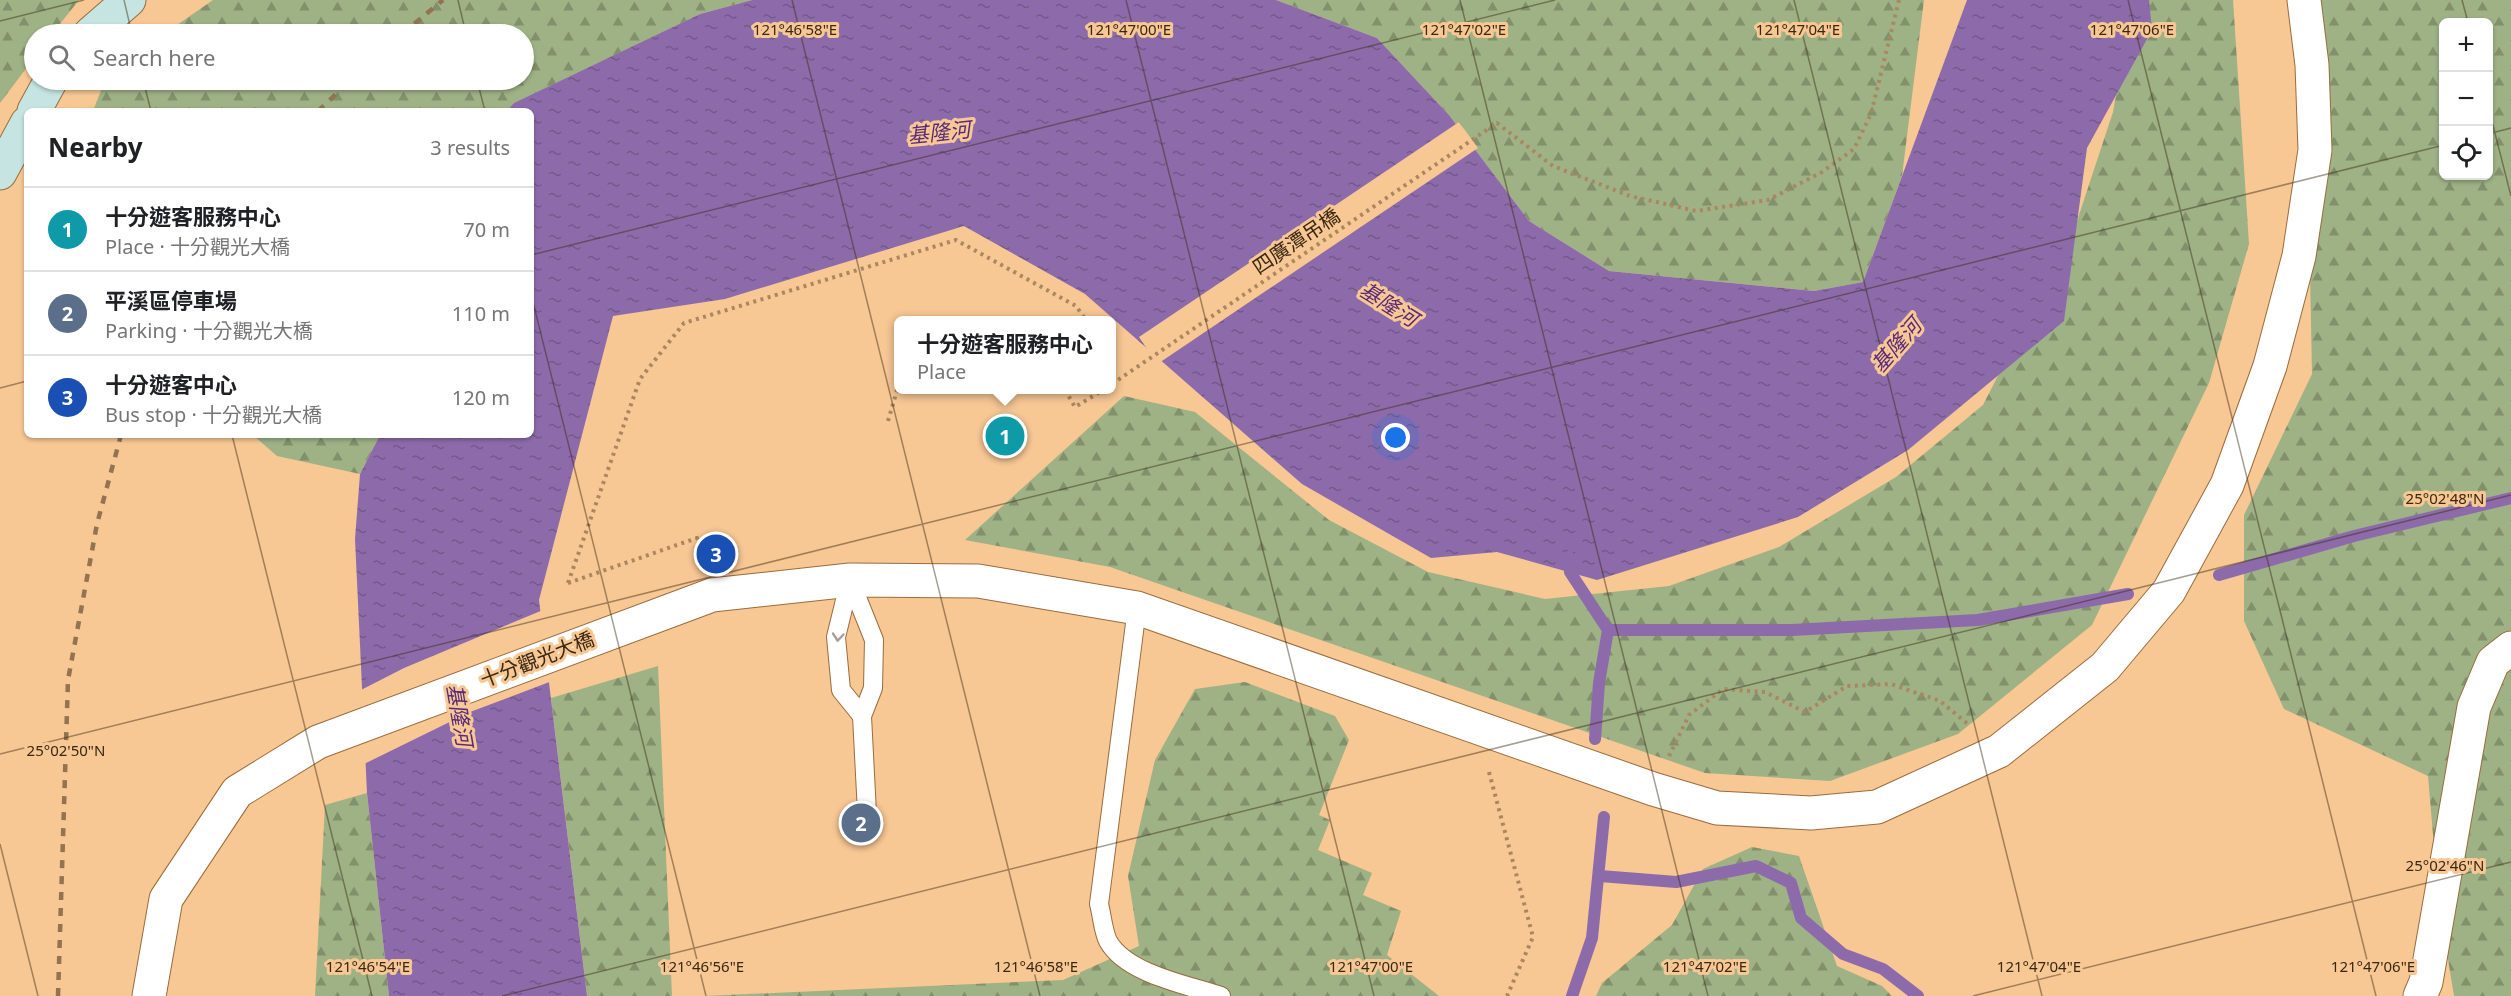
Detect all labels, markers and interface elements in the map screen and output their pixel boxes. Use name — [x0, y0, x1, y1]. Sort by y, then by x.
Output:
map controls — [2439, 18, 2493, 180]
button: + — [2439, 18, 2493, 72]
text: 121°46'58"E — [753, 19, 837, 39]
text: 121°47'00"E — [1087, 19, 1171, 39]
text: 121°47'02"E — [1422, 19, 1506, 39]
text: 121°47'04"E — [1756, 19, 1840, 39]
text: 121°47'06"E — [2090, 19, 2174, 39]
search box — [24, 24, 534, 90]
icon: search — [45, 41, 78, 74]
text: Search here — [93, 42, 215, 72]
button: − — [2439, 72, 2493, 126]
water label: 基隆河 — [906, 114, 976, 149]
button: locate — [2439, 126, 2493, 180]
text: Nearby — [48, 129, 143, 165]
text: 3 results — [430, 134, 510, 161]
text: 十分遊客服務中心 — [105, 201, 281, 231]
street label: 四廣潭吊橋 — [1247, 202, 1345, 280]
text: 1 — [62, 216, 73, 243]
text: 70 m — [463, 216, 510, 243]
text: Place · 十分觀光大橋 — [105, 233, 290, 260]
water label: 基隆河 — [1355, 275, 1427, 335]
text: 平溪區停車場 — [105, 285, 237, 315]
text: 2 — [62, 300, 73, 327]
text: 110 m — [452, 300, 510, 327]
water label: 基隆河 — [1865, 309, 1930, 378]
popup — [894, 316, 1116, 394]
text: Parking · 十分觀光大橋 — [105, 317, 313, 344]
text: 十分遊客服務中心 — [917, 328, 1093, 358]
text: Place — [917, 358, 966, 385]
text: 十分遊客中心 — [105, 369, 237, 399]
text: 3 — [62, 384, 73, 411]
text: 120 m — [452, 384, 510, 411]
text: Bus stop · 十分觀光大橋 — [105, 401, 322, 428]
pin: 1 — [986, 414, 1024, 458]
your location — [1381, 423, 1410, 452]
text: 25°02'48"N — [2406, 488, 2484, 508]
pin: 3 — [696, 532, 736, 576]
street label: 十分觀光大橋 — [476, 625, 598, 693]
one-way arrow — [832, 632, 845, 641]
water label: 基隆河 — [441, 682, 480, 752]
text: 25°02'50"N — [27, 740, 105, 760]
pin: 2 — [842, 800, 880, 846]
text: 25°02'46"N — [2406, 855, 2484, 875]
text: 121°46'54"E — [326, 956, 410, 976]
text: 121°46'56"E — [660, 956, 744, 976]
text: 121°46'58"E — [994, 956, 1078, 976]
text: 121°47'00"E — [1329, 956, 1413, 976]
text: 121°47'02"E — [1663, 956, 1747, 976]
text: 121°47'04"E — [1997, 956, 2081, 976]
text: 121°47'06"E — [2331, 956, 2415, 976]

